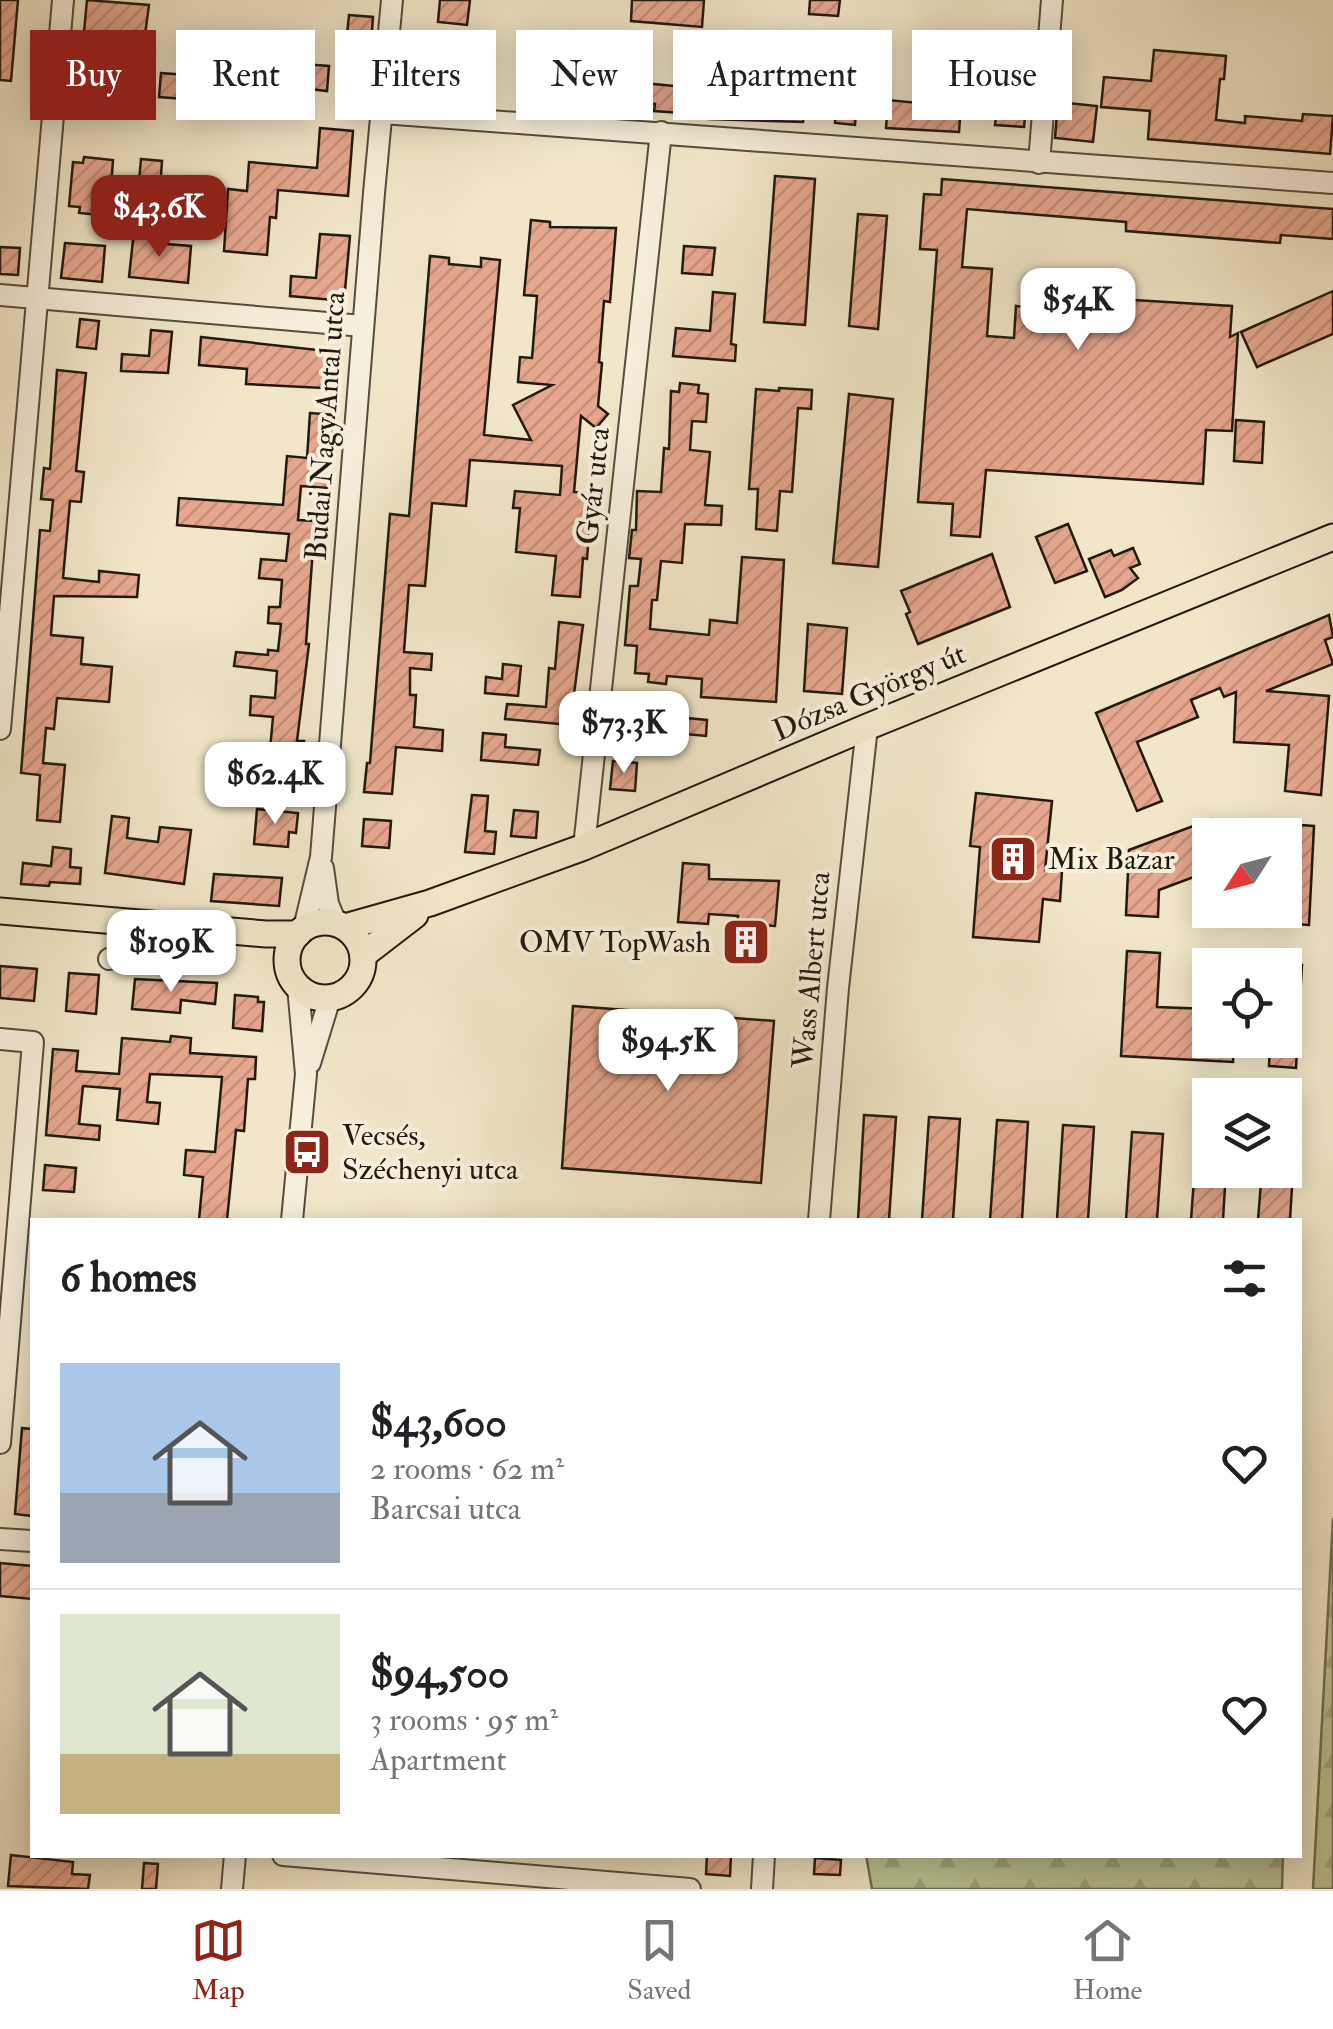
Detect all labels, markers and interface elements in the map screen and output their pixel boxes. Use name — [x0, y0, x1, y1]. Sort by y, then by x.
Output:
chip: Buy — [30, 30, 156, 120]
chip: Rent — [176, 30, 315, 120]
chip: Filters — [335, 30, 496, 120]
chip: New — [516, 30, 653, 120]
chip: Apartment — [673, 30, 892, 120]
chip: House — [912, 30, 1072, 120]
pin: $43.6K — [78, 175, 240, 260]
text: $43.6K — [113, 187, 205, 227]
pin: $54K — [1019, 268, 1137, 353]
text: $54K — [1043, 280, 1113, 320]
street label: Budai Nagy Antal utca — [298, 290, 353, 562]
street label: Gyár utca — [569, 425, 618, 546]
street label: Dózsa György út — [767, 635, 971, 750]
pin: $73.3K — [543, 691, 705, 776]
text: $73.3K — [581, 703, 667, 743]
pin: $62.4K — [194, 742, 356, 827]
text: $62.4K — [227, 754, 323, 794]
north arrow — [1192, 818, 1302, 928]
map controls — [1192, 818, 1302, 1188]
building icon: Mix Bazar — [987, 833, 1039, 885]
place label: Mix Bazar — [1048, 841, 1175, 878]
street label: Wass Albert utca — [784, 869, 839, 1071]
pin: $109K — [101, 910, 241, 995]
building icon: OMV TopWash — [720, 916, 772, 968]
text: $109K — [129, 922, 213, 962]
place label: OMV TopWash — [519, 924, 711, 961]
button: locate — [1192, 948, 1302, 1058]
pin: $94.5K — [587, 1009, 749, 1094]
text: $94.5K — [621, 1021, 715, 1061]
button: layers — [1192, 1078, 1302, 1188]
place label: Vecsés, Széchenyi utca — [342, 1117, 519, 1188]
bus stop icon: Vecsés, Széchenyi utca — [281, 1126, 333, 1178]
icon: filters — [1217, 1251, 1272, 1306]
text: 6 homes — [60, 1252, 197, 1304]
text: $43,600 — [370, 1397, 507, 1449]
icon: home — [140, 1403, 260, 1523]
icon: heart — [1217, 1436, 1272, 1491]
text: 2 rooms · 62 m² — [370, 1449, 564, 1489]
text: Barcsai utca — [370, 1489, 521, 1529]
text: $94,500 — [370, 1648, 509, 1700]
icon: home — [140, 1654, 260, 1774]
icon: heart — [1217, 1687, 1272, 1742]
text: 3 rooms · 95 m² — [370, 1700, 558, 1740]
text: Apartment — [370, 1740, 507, 1780]
tab: Map — [191, 1913, 246, 2008]
tab: Saved — [627, 1913, 691, 2008]
tab: Home — [1073, 1913, 1142, 2008]

